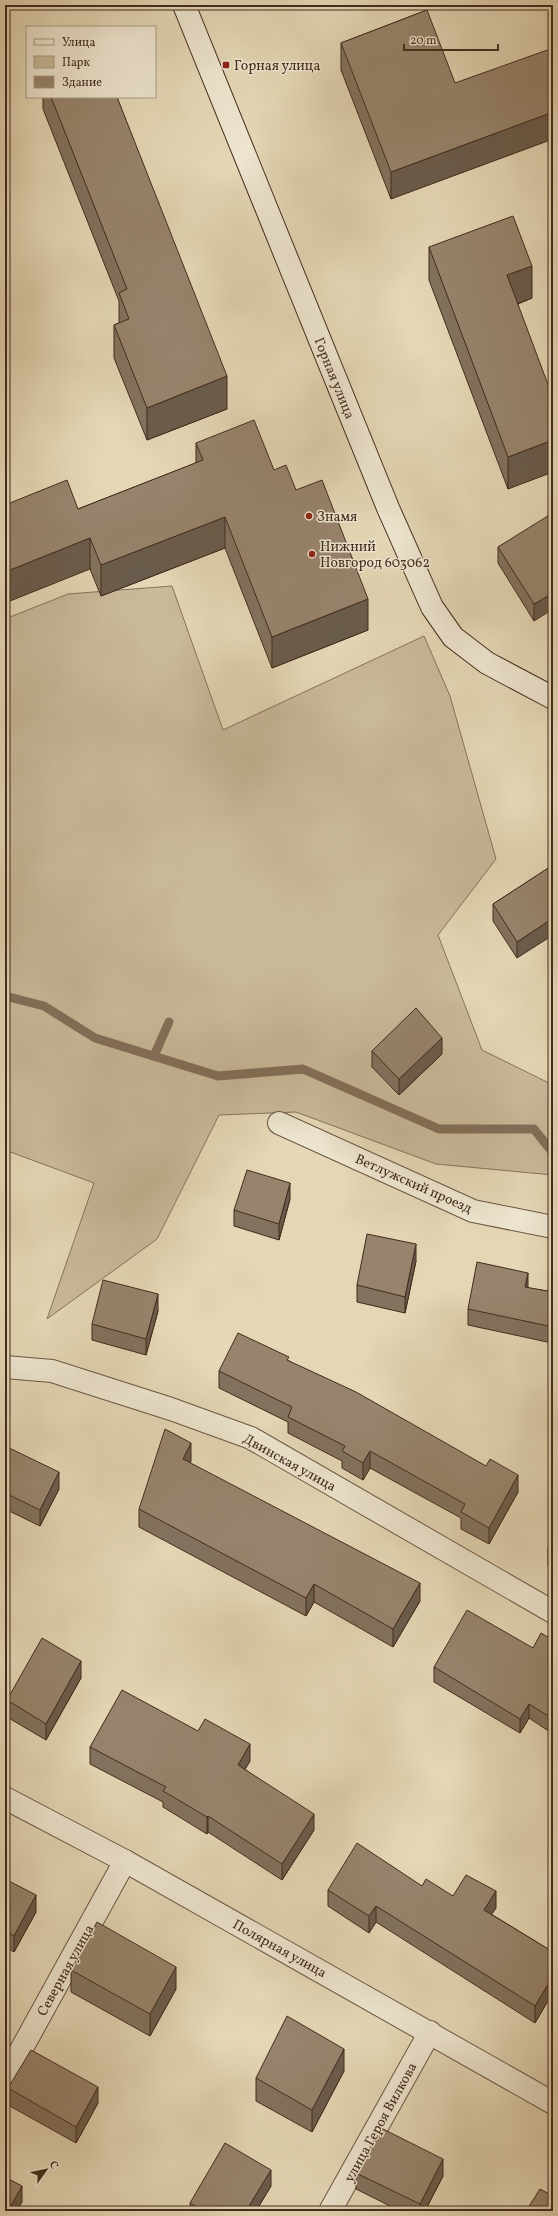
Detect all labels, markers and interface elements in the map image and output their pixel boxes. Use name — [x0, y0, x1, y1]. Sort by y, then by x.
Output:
legend — [26, 26, 156, 98]
scale bar — [404, 26, 498, 52]
text: 20 m — [410, 33, 437, 49]
text: Улица — [62, 35, 95, 51]
text: Парк — [62, 55, 90, 71]
place label: Горная улица — [234, 57, 321, 76]
marker: Горная улица — [221, 60, 231, 70]
text: Здание — [62, 75, 102, 91]
street label: Горная улица — [309, 335, 359, 422]
place label: Знамя — [317, 508, 357, 527]
marker: Знамя — [304, 511, 314, 521]
place label: Нижний Новгород 603062 — [320, 538, 430, 573]
marker: Нижний Новгород 603062 — [307, 549, 317, 559]
street label: Ветлужский проезд — [352, 1150, 475, 1219]
street label: Двинская улица — [239, 1430, 339, 1497]
street label: Полярная улица — [229, 1916, 330, 1983]
street label: Северная улица — [33, 1922, 99, 2020]
street label: улица Героя Вилкова — [340, 2059, 422, 2186]
north arrow — [26, 2150, 66, 2190]
text: С — [45, 2158, 61, 2172]

